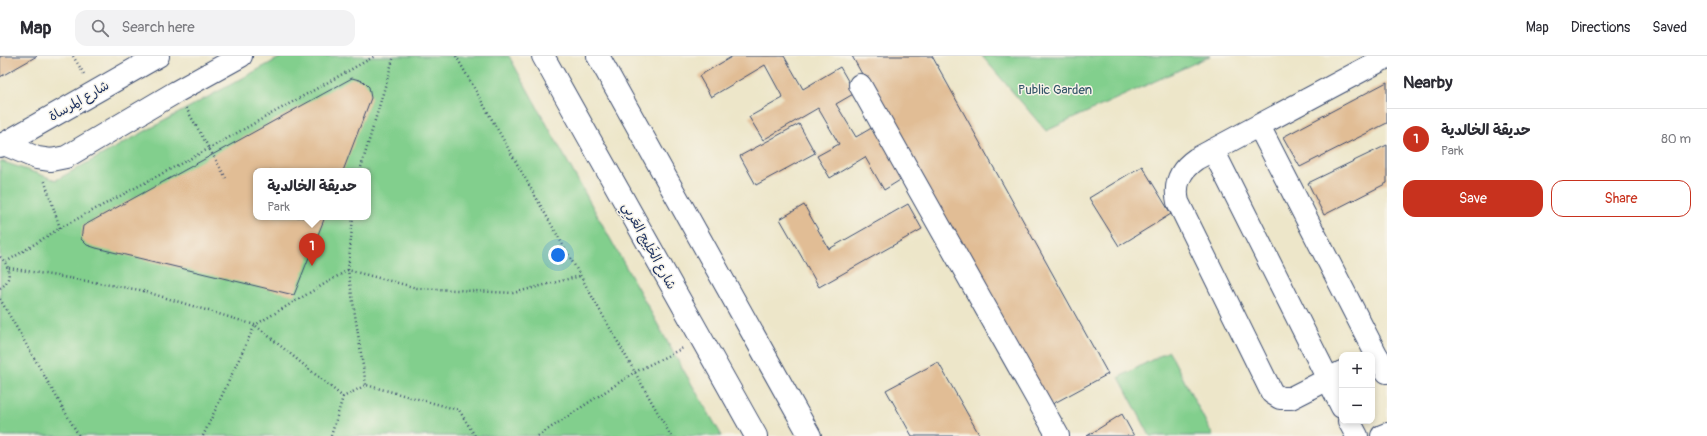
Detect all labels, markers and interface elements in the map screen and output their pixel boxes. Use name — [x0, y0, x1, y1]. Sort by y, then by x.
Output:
search box — [75, 10, 355, 46]
text: Map — [20, 16, 51, 40]
icon: search — [89, 17, 111, 39]
text: Search here — [121, 18, 195, 37]
text: Map — [1526, 19, 1549, 36]
text: Directions — [1571, 19, 1630, 36]
text: Saved — [1652, 19, 1687, 36]
text: Nearby — [1403, 72, 1452, 93]
street label: شارع المِرساة — [46, 77, 113, 126]
park label: Public Garden — [1018, 82, 1092, 98]
text: حديقة الخالدية — [1441, 121, 1531, 140]
text: 1 — [1413, 131, 1419, 147]
text: 80 m — [1661, 131, 1691, 147]
text: Park — [1441, 143, 1464, 159]
popup — [253, 168, 371, 220]
text: حديقة الخالدية — [267, 177, 357, 196]
button: Save — [1403, 180, 1543, 217]
button: Share — [1551, 180, 1691, 217]
text: Park — [267, 199, 290, 215]
street label: شارع الخَلِيج العَربِي — [616, 200, 680, 294]
pin: 1 — [299, 233, 325, 266]
your location — [548, 245, 568, 265]
map controls — [1339, 352, 1375, 424]
button: + — [1339, 352, 1375, 388]
button: − — [1339, 388, 1375, 424]

